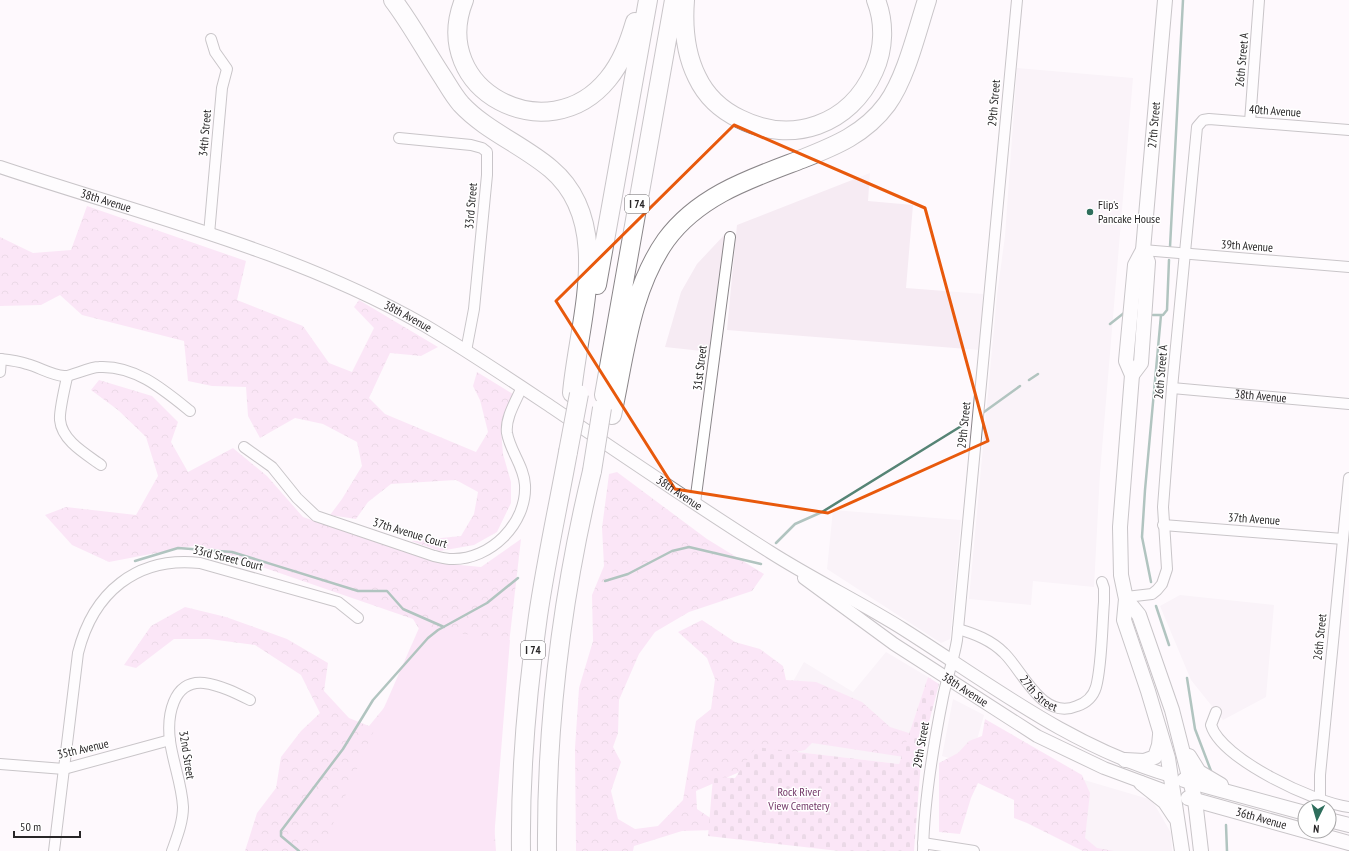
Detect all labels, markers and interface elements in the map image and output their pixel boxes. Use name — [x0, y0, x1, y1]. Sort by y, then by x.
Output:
street label: 26th Street A — [1232, 32, 1251, 88]
street label: 29th Street — [984, 78, 1003, 127]
street label: 27th Street — [1144, 100, 1163, 149]
street label: 40th Avenue — [1249, 101, 1302, 120]
street label: 34th Street — [195, 108, 214, 157]
street label: 33rd Street — [461, 181, 480, 230]
street label: 38th Avenue — [79, 185, 133, 215]
road number: I 74 — [625, 195, 649, 213]
place label: Flip's Pancake House — [1098, 197, 1160, 226]
marker: Flip's Pancake House — [1085, 207, 1095, 217]
street label: 39th Avenue — [1221, 236, 1274, 255]
street label: 38th Avenue — [382, 297, 435, 335]
street label: 31st Street — [689, 344, 710, 391]
street label: 26th Street A — [1151, 344, 1170, 400]
street label: 38th Avenue — [1234, 386, 1287, 405]
street label: 29th Street — [954, 400, 973, 449]
street label: 38th Avenue — [654, 472, 705, 513]
street label: 37th Avenue — [1228, 509, 1280, 528]
street label: 37th Avenue Court — [371, 514, 450, 551]
street label: 33rd Street Court — [192, 542, 265, 574]
street label: 26th Street — [1310, 612, 1329, 661]
road number: I 74 — [521, 641, 545, 659]
street label: 38th Avenue — [939, 669, 991, 710]
street label: 27th Street — [1017, 672, 1060, 715]
street label: 29th Street — [909, 720, 932, 769]
street label: 32nd Street — [176, 730, 199, 781]
street label: 35th Avenue — [56, 735, 110, 762]
park label: Rock River View Cemetery — [767, 784, 830, 813]
north arrow — [1297, 799, 1337, 839]
street label: 36th Avenue — [1234, 804, 1288, 832]
scale bar — [14, 813, 80, 839]
text: 50 m — [20, 819, 41, 834]
text: N — [1313, 822, 1320, 836]

